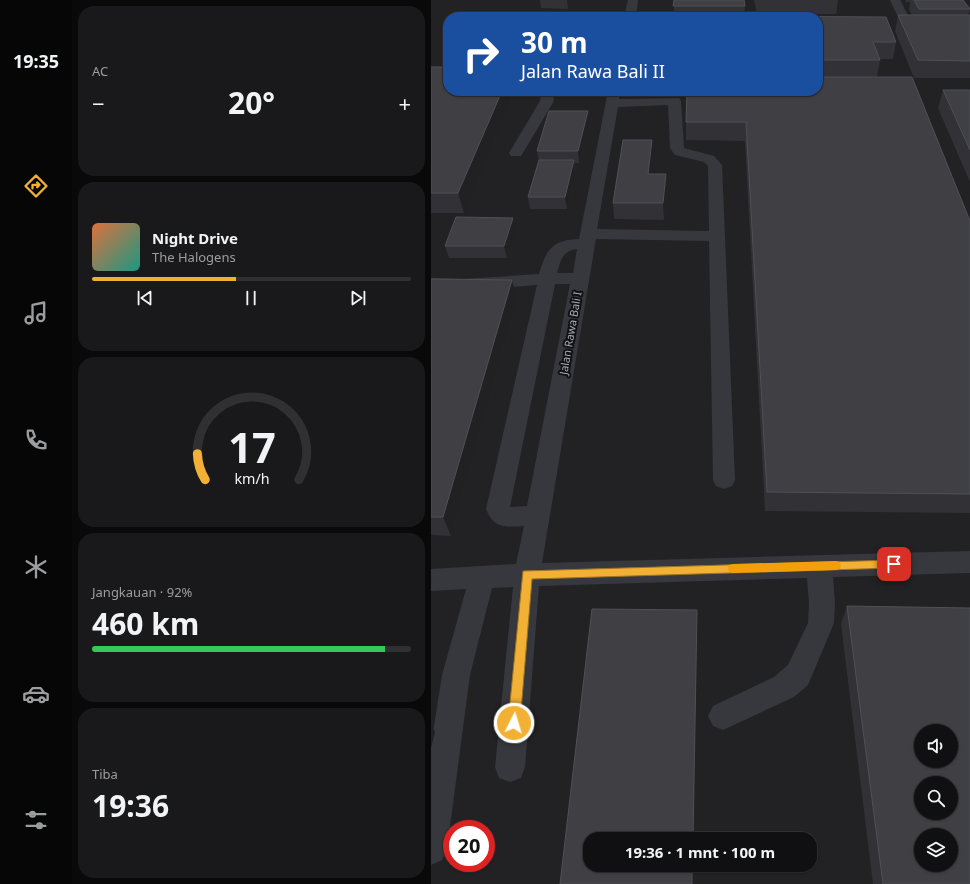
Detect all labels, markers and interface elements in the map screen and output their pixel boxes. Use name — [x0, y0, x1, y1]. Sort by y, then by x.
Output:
text: 30 m — [521, 23, 588, 61]
icon: right — [455, 28, 507, 80]
text: 19:35 — [13, 49, 59, 73]
text: Jalan Rawa Bali II — [521, 59, 665, 83]
text: AC — [92, 62, 108, 80]
text: 20° — [228, 82, 275, 123]
text: − — [92, 88, 105, 118]
text: + — [398, 88, 411, 118]
icon: directions — [22, 172, 50, 200]
text: Night Drive — [152, 228, 238, 248]
text: The Halogens — [152, 248, 236, 266]
icon: previous — [134, 287, 156, 309]
icon: pause — [240, 287, 262, 309]
icon: next — [347, 287, 369, 309]
street label: Jalan Rawa Bali I — [555, 290, 585, 377]
icon: music — [22, 299, 50, 327]
text: 17 — [228, 419, 275, 475]
icon: phone — [22, 426, 50, 454]
text: km/h — [234, 469, 269, 488]
pin — [877, 547, 911, 581]
icon: climate — [22, 553, 50, 581]
icon: arrive — [883, 553, 905, 575]
text: Jangkauan · 92% — [92, 583, 192, 601]
text: 460 km — [92, 603, 199, 644]
icon: car — [22, 680, 50, 708]
position arrow — [493, 702, 535, 744]
map controls — [914, 724, 958, 872]
button: sound — [914, 724, 958, 768]
text: Tiba — [92, 765, 118, 783]
button: search — [914, 776, 958, 820]
text: 19:36 — [92, 785, 169, 826]
icon: filters — [22, 806, 50, 834]
speed limit sign: 20 — [443, 820, 495, 872]
button: layers — [914, 828, 958, 872]
text: 19:36 · 1 mnt · 100 m — [625, 842, 775, 862]

